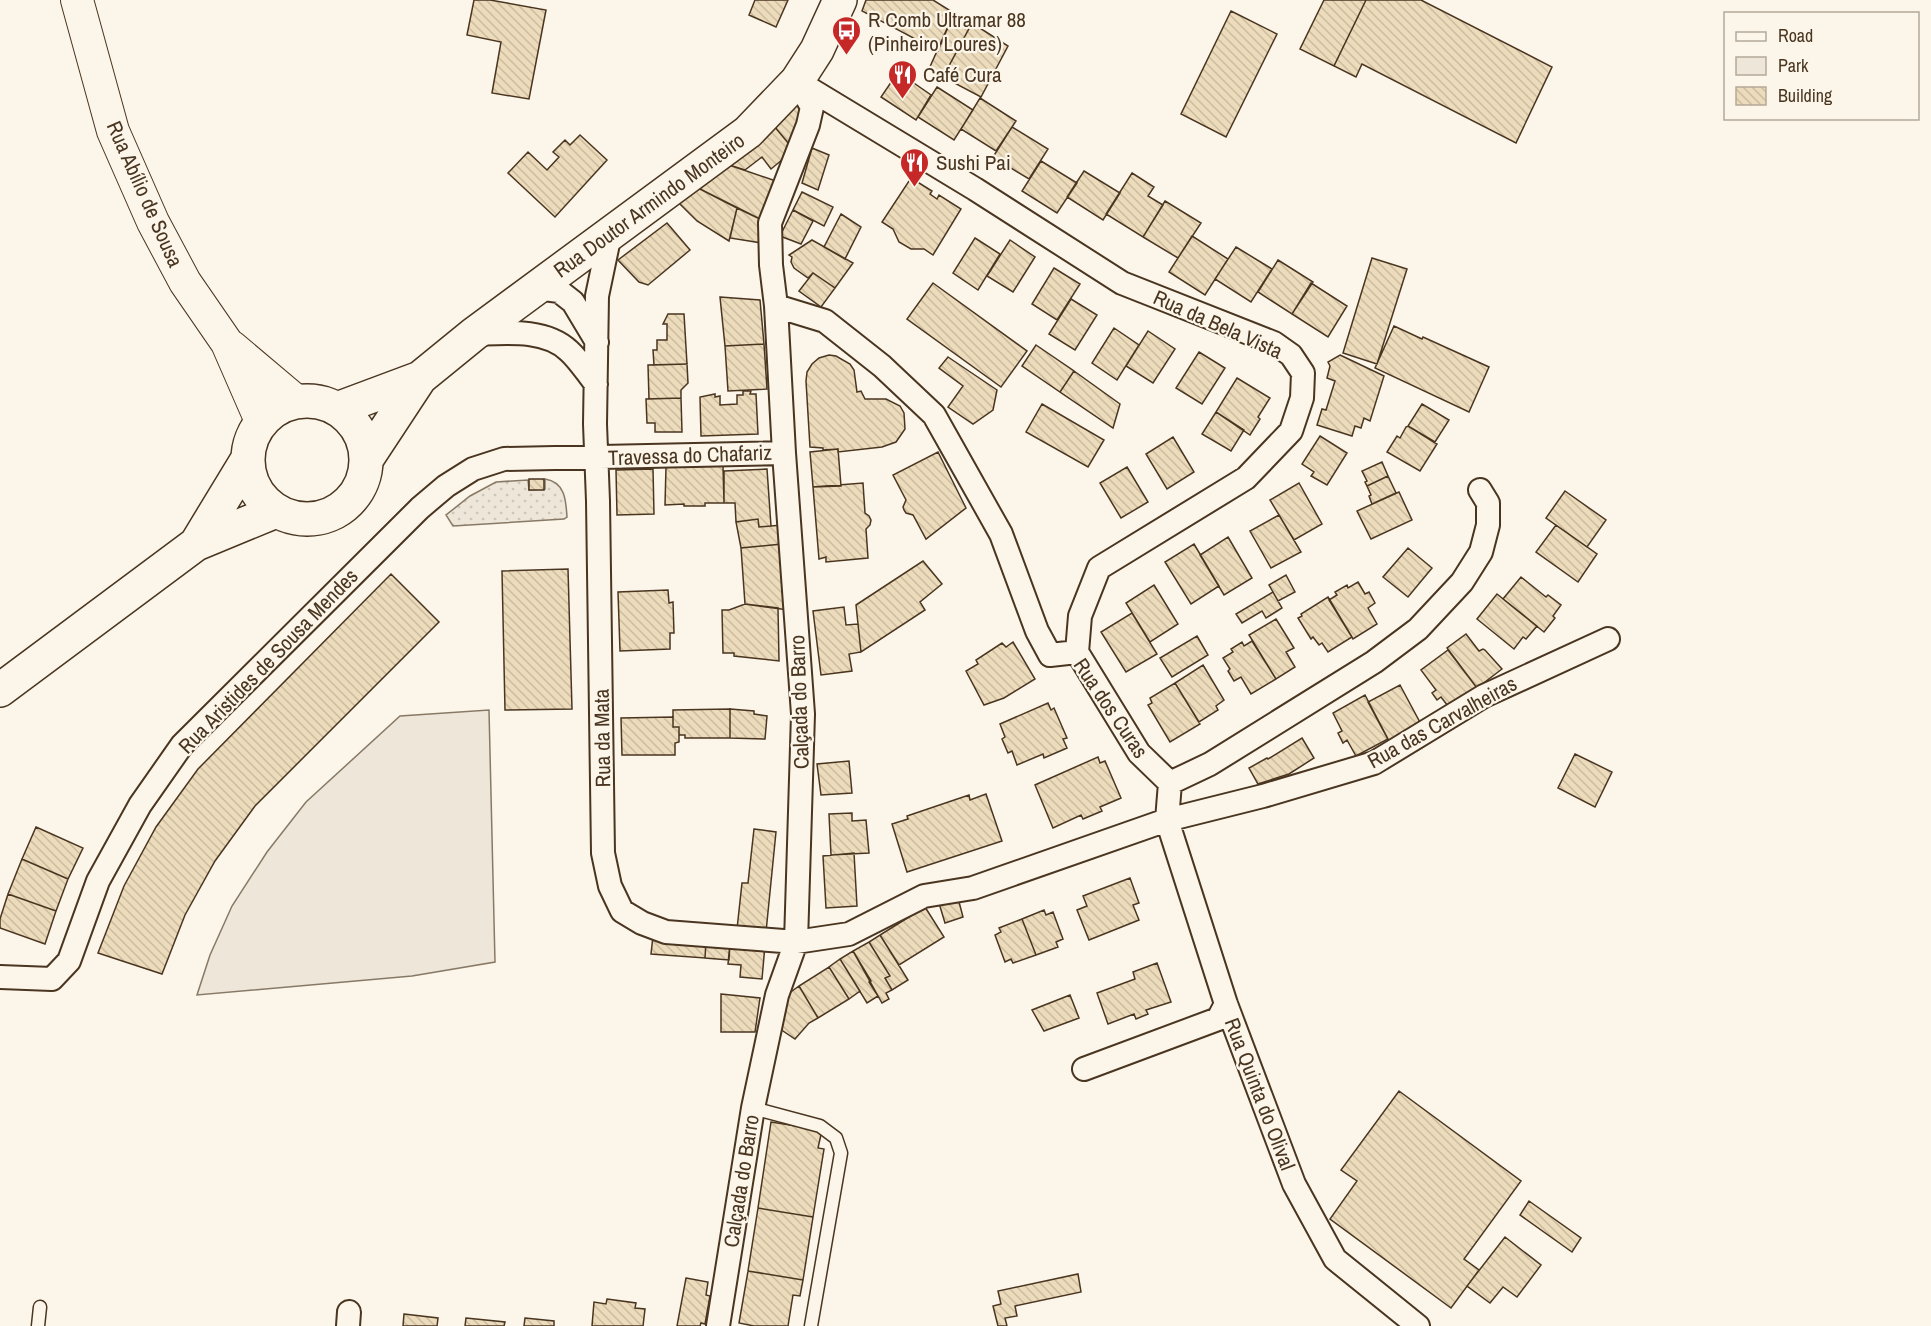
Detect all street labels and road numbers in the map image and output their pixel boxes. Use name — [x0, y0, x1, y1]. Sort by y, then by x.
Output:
street label: Rua Abílio de Sousa — [100, 116, 190, 272]
street label: Rua Doutor Armindo Monteiro — [548, 126, 750, 284]
street label: Rua da Bela Vista — [1149, 283, 1288, 366]
street label: Travessa do Chafariz — [608, 438, 773, 472]
street label: Rua Aristides de Sousa Mendes — [172, 562, 364, 760]
street label: Calçada do Barro — [782, 635, 816, 769]
street label: Rua dos Curas — [1067, 652, 1155, 764]
street label: Rua das Carvalheiras — [1362, 669, 1522, 775]
street label: Rua da Mata — [587, 688, 617, 788]
street label: Rua Quinta do Olival — [1218, 1014, 1302, 1174]
street label: Calçada do Barro — [716, 1113, 766, 1249]

